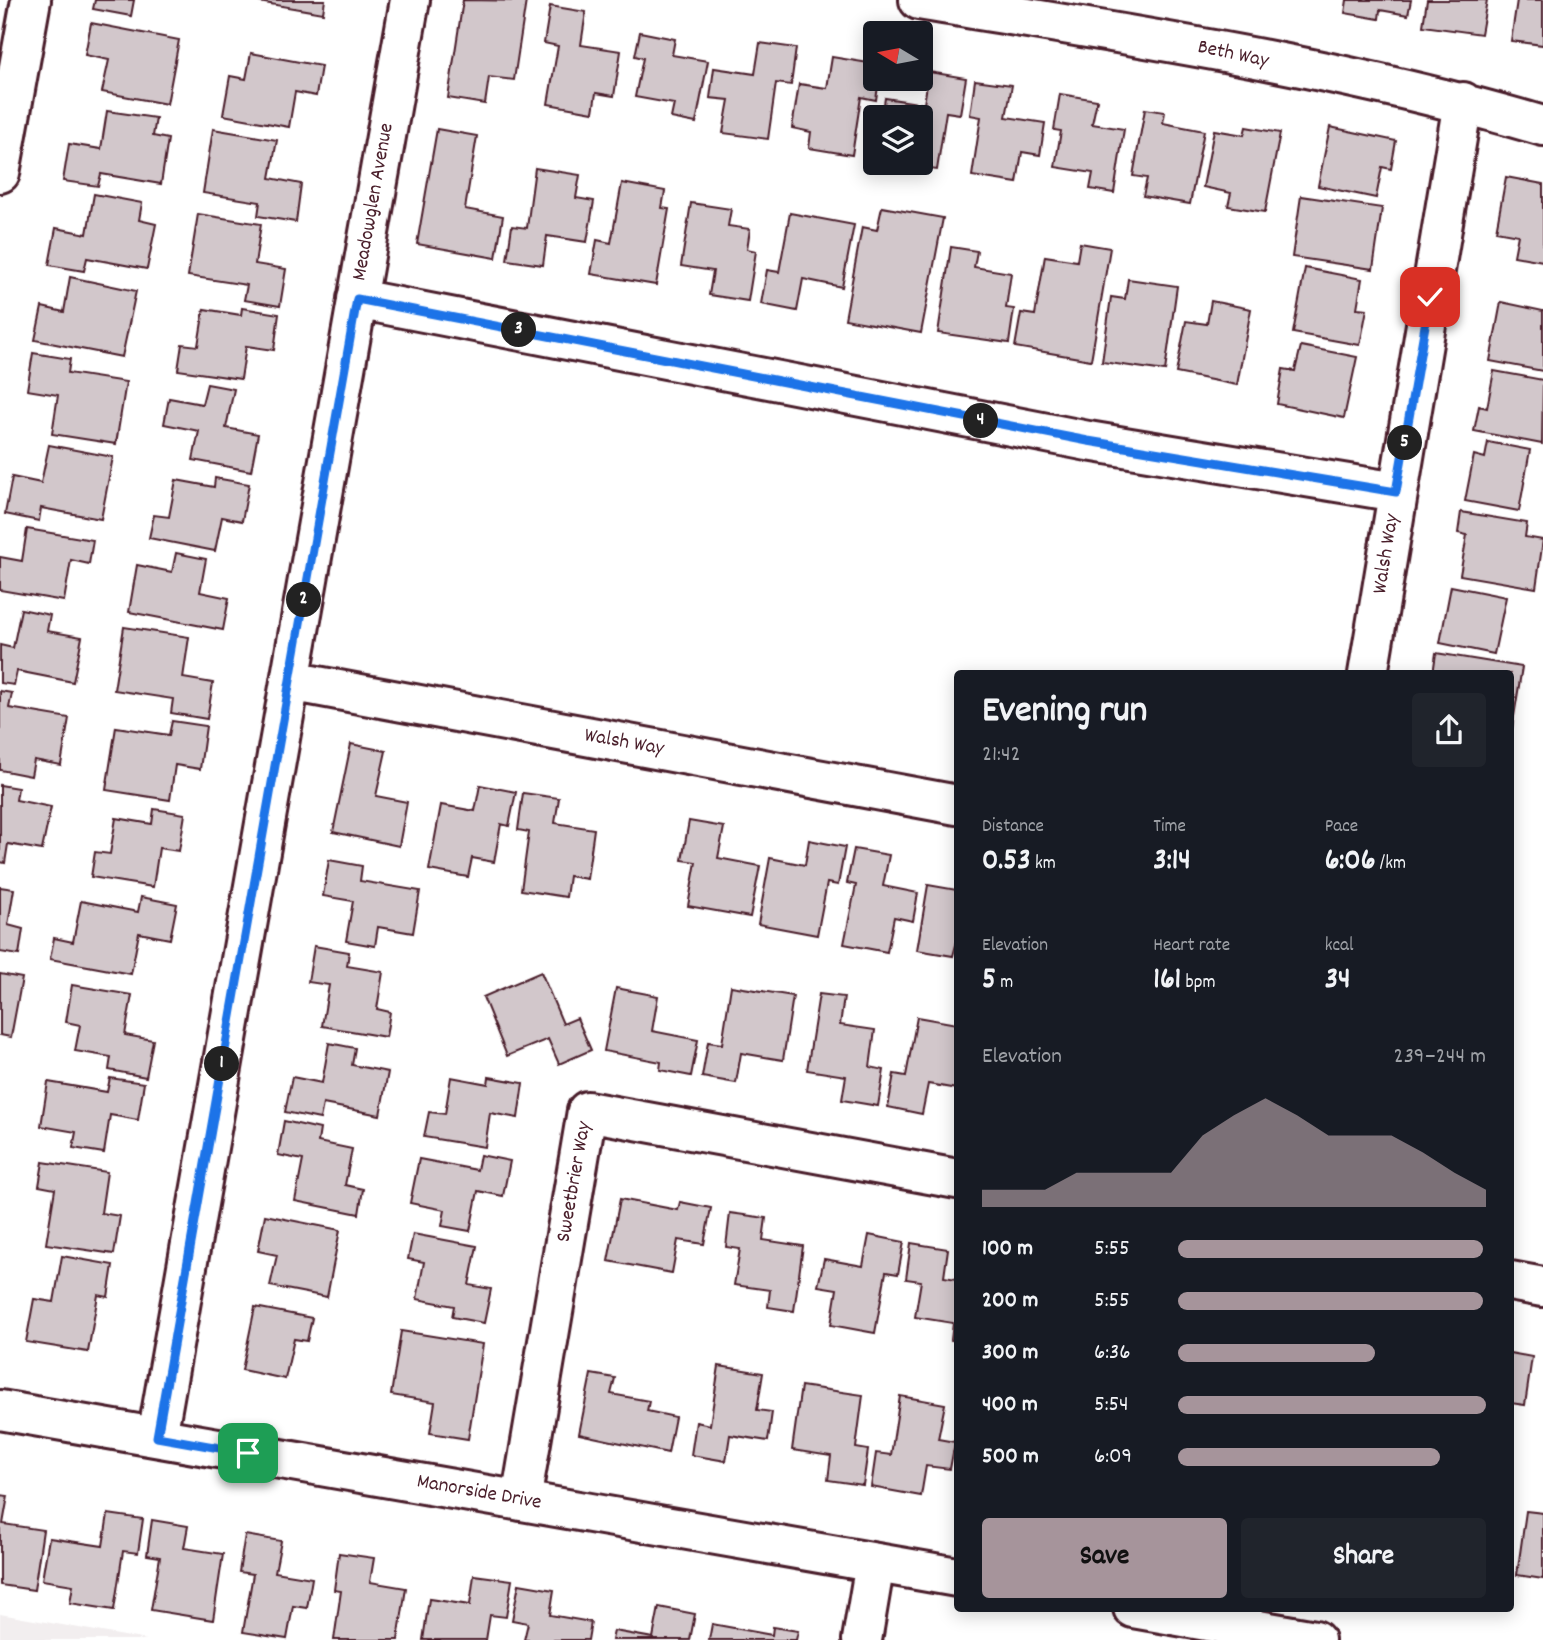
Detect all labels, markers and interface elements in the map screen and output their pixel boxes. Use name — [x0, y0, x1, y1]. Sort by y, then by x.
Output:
north arrow — [863, 21, 933, 91]
map controls — [863, 21, 933, 175]
street label: Beth Way — [1195, 33, 1272, 77]
button: layers — [863, 105, 933, 175]
street label: Meadowglen Avenue — [345, 121, 403, 283]
pin — [1400, 267, 1460, 327]
icon: check — [1411, 278, 1449, 316]
pin: 3 — [502, 312, 536, 348]
text: 3 — [514, 316, 523, 343]
pin: 4 — [964, 404, 998, 438]
text: 4 — [977, 407, 984, 434]
pin: 5 — [1388, 426, 1422, 460]
text: 5 — [1400, 429, 1409, 456]
street label: Walsh Way — [1366, 511, 1408, 596]
pin: 2 — [286, 582, 322, 618]
text: 2 — [299, 586, 308, 613]
text: Evening run — [982, 685, 1147, 740]
button: share — [1412, 693, 1486, 767]
street label: Walsh Way — [582, 721, 667, 765]
text: 21:42 — [982, 739, 1021, 772]
text: Distance — [982, 814, 1044, 841]
text: Time — [1153, 814, 1186, 841]
text: Pace — [1325, 814, 1358, 841]
text: 0.53 — [982, 841, 1031, 884]
text: 3:14 — [1153, 841, 1191, 884]
text: 6:06 — [1325, 841, 1375, 884]
text: km — [1031, 851, 1056, 878]
text: /km — [1375, 851, 1406, 878]
text: Elevation — [982, 933, 1048, 960]
text: Heart rate — [1153, 933, 1230, 960]
text: kcal — [1325, 933, 1354, 960]
text: 5 — [982, 960, 996, 1003]
text: 161 — [1153, 960, 1181, 1003]
text: 34 — [1325, 960, 1350, 1003]
text: m — [996, 970, 1013, 997]
text: bpm — [1181, 970, 1216, 997]
text: Elevation — [982, 1041, 1062, 1074]
text: 239–244 m — [1394, 1041, 1486, 1074]
pin: 1 — [204, 1046, 240, 1082]
text: 1 — [219, 1050, 224, 1077]
street label: Sweetbrier Way — [550, 1119, 600, 1245]
text: 100 m — [982, 1233, 1033, 1266]
text: 5:55 — [1094, 1233, 1130, 1266]
text: 200 m — [982, 1285, 1038, 1318]
text: 5:55 — [1094, 1285, 1130, 1318]
text: 300 m — [982, 1337, 1038, 1370]
text: 6:36 — [1094, 1337, 1131, 1370]
text: 400 m — [982, 1389, 1038, 1422]
text: 5:54 — [1094, 1389, 1129, 1422]
pin — [218, 1423, 278, 1483]
icon: arrive — [229, 1434, 267, 1472]
text: 500 m — [982, 1441, 1039, 1474]
text: 6:09 — [1094, 1441, 1132, 1474]
street label: Manorside Drive — [414, 1467, 544, 1519]
button: Save — [982, 1518, 1227, 1598]
button: Share — [1241, 1518, 1486, 1598]

